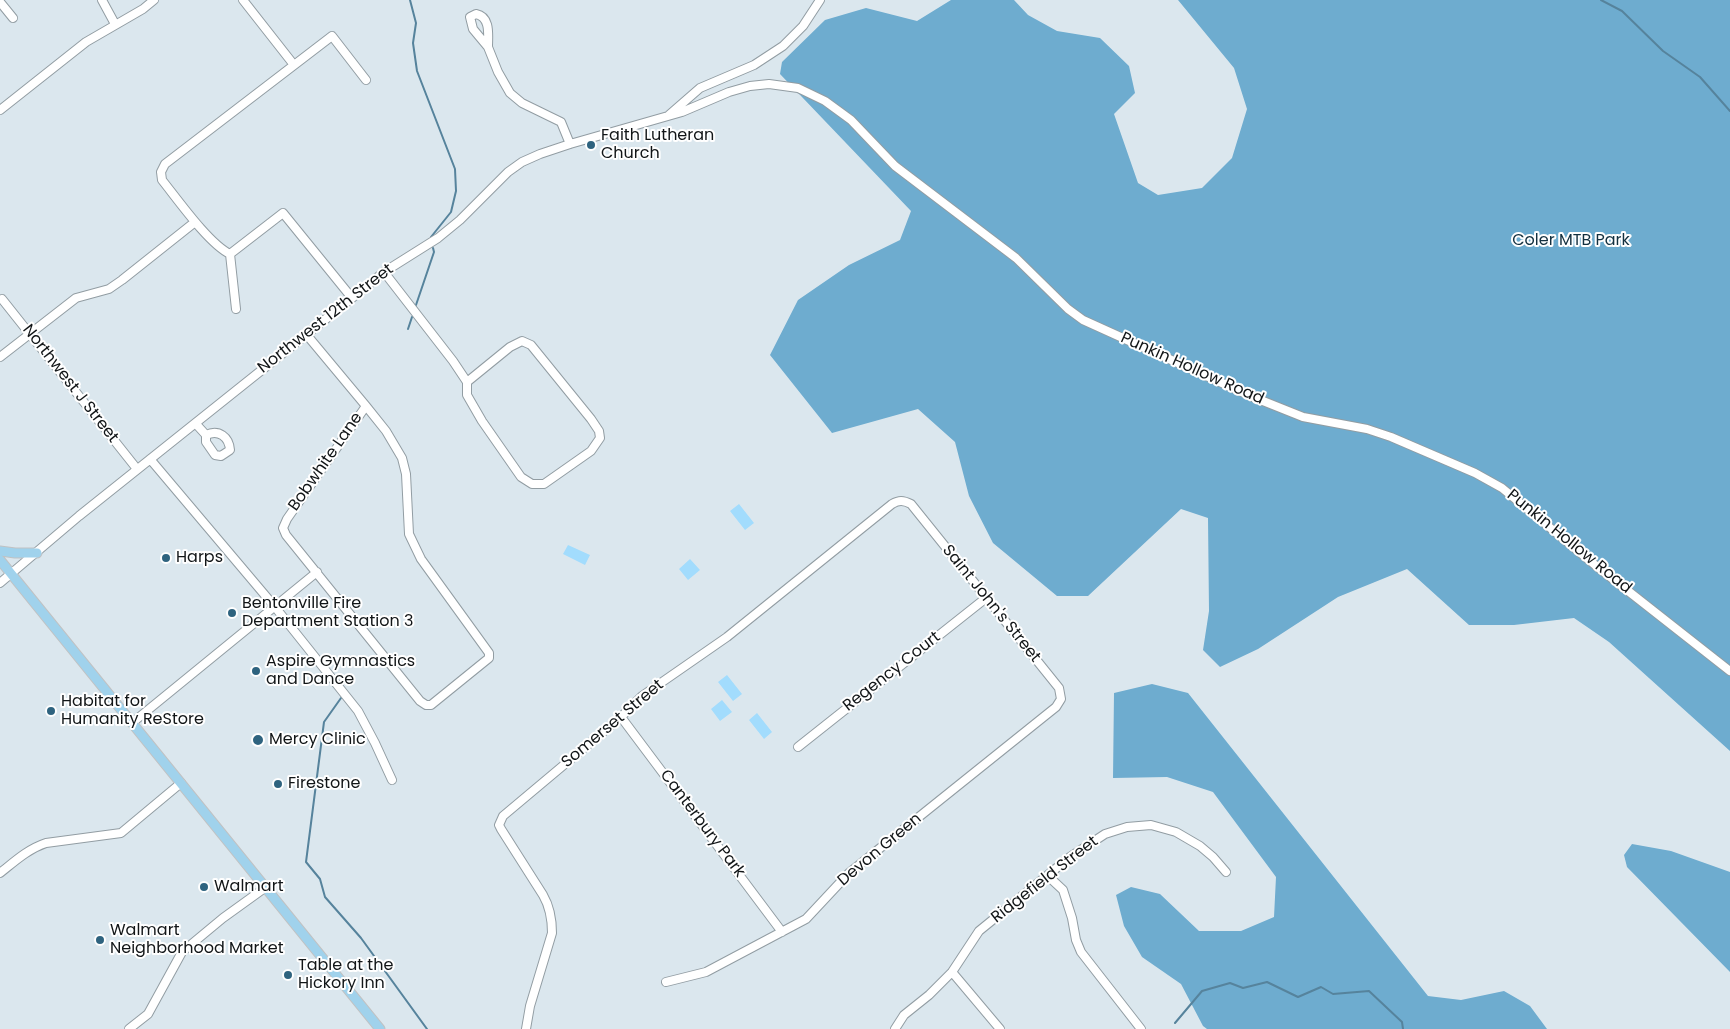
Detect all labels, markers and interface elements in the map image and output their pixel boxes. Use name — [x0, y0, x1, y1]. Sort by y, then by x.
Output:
place label: Faith Lutheran Church — [601, 126, 714, 164]
marker: Faith Lutheran Church — [585, 139, 597, 151]
park label: Coler MTB Park — [1512, 231, 1630, 251]
street label: Northwest 12th Street — [254, 260, 398, 378]
street label: Northwest J Street — [18, 321, 122, 447]
street label: Punkin Hollow Road — [1117, 329, 1267, 409]
street label: Bobwhite Lane — [285, 409, 367, 515]
street label: Punkin Hollow Road — [1503, 486, 1635, 598]
street label: Saint John's Street — [938, 541, 1044, 667]
place label: Harps — [176, 548, 223, 568]
marker: Harps — [160, 552, 172, 564]
place label: Bentonville Fire Department Station 3 — [242, 594, 413, 632]
marker: Bentonville Fire Department Station 3 — [226, 607, 238, 619]
street label: Regency Court — [840, 628, 944, 716]
place label: Aspire Gymnastics and Dance — [266, 652, 415, 690]
marker: Aspire Gymnastics and Dance — [250, 665, 262, 677]
street label: Somerset Street — [558, 676, 668, 772]
place label: Habitat for Humanity ReStore — [61, 692, 204, 730]
marker: Habitat for Humanity ReStore — [45, 705, 57, 717]
place label: Mercy Clinic — [269, 730, 366, 750]
marker: Mercy Clinic — [251, 733, 265, 747]
street label: Canterbury Park — [655, 766, 749, 882]
place label: Firestone — [288, 774, 360, 794]
marker: Firestone — [272, 778, 284, 790]
street label: Devon Green — [834, 809, 926, 891]
street label: Ridgefield Street — [988, 832, 1102, 928]
place label: Walmart — [214, 877, 283, 897]
marker: Walmart — [198, 881, 210, 893]
place label: Walmart Neighborhood Market — [110, 921, 284, 959]
marker: Walmart Neighborhood Market — [94, 934, 106, 946]
place label: Table at the Hickory Inn — [298, 956, 393, 994]
marker: Table at the Hickory Inn — [282, 969, 294, 981]

